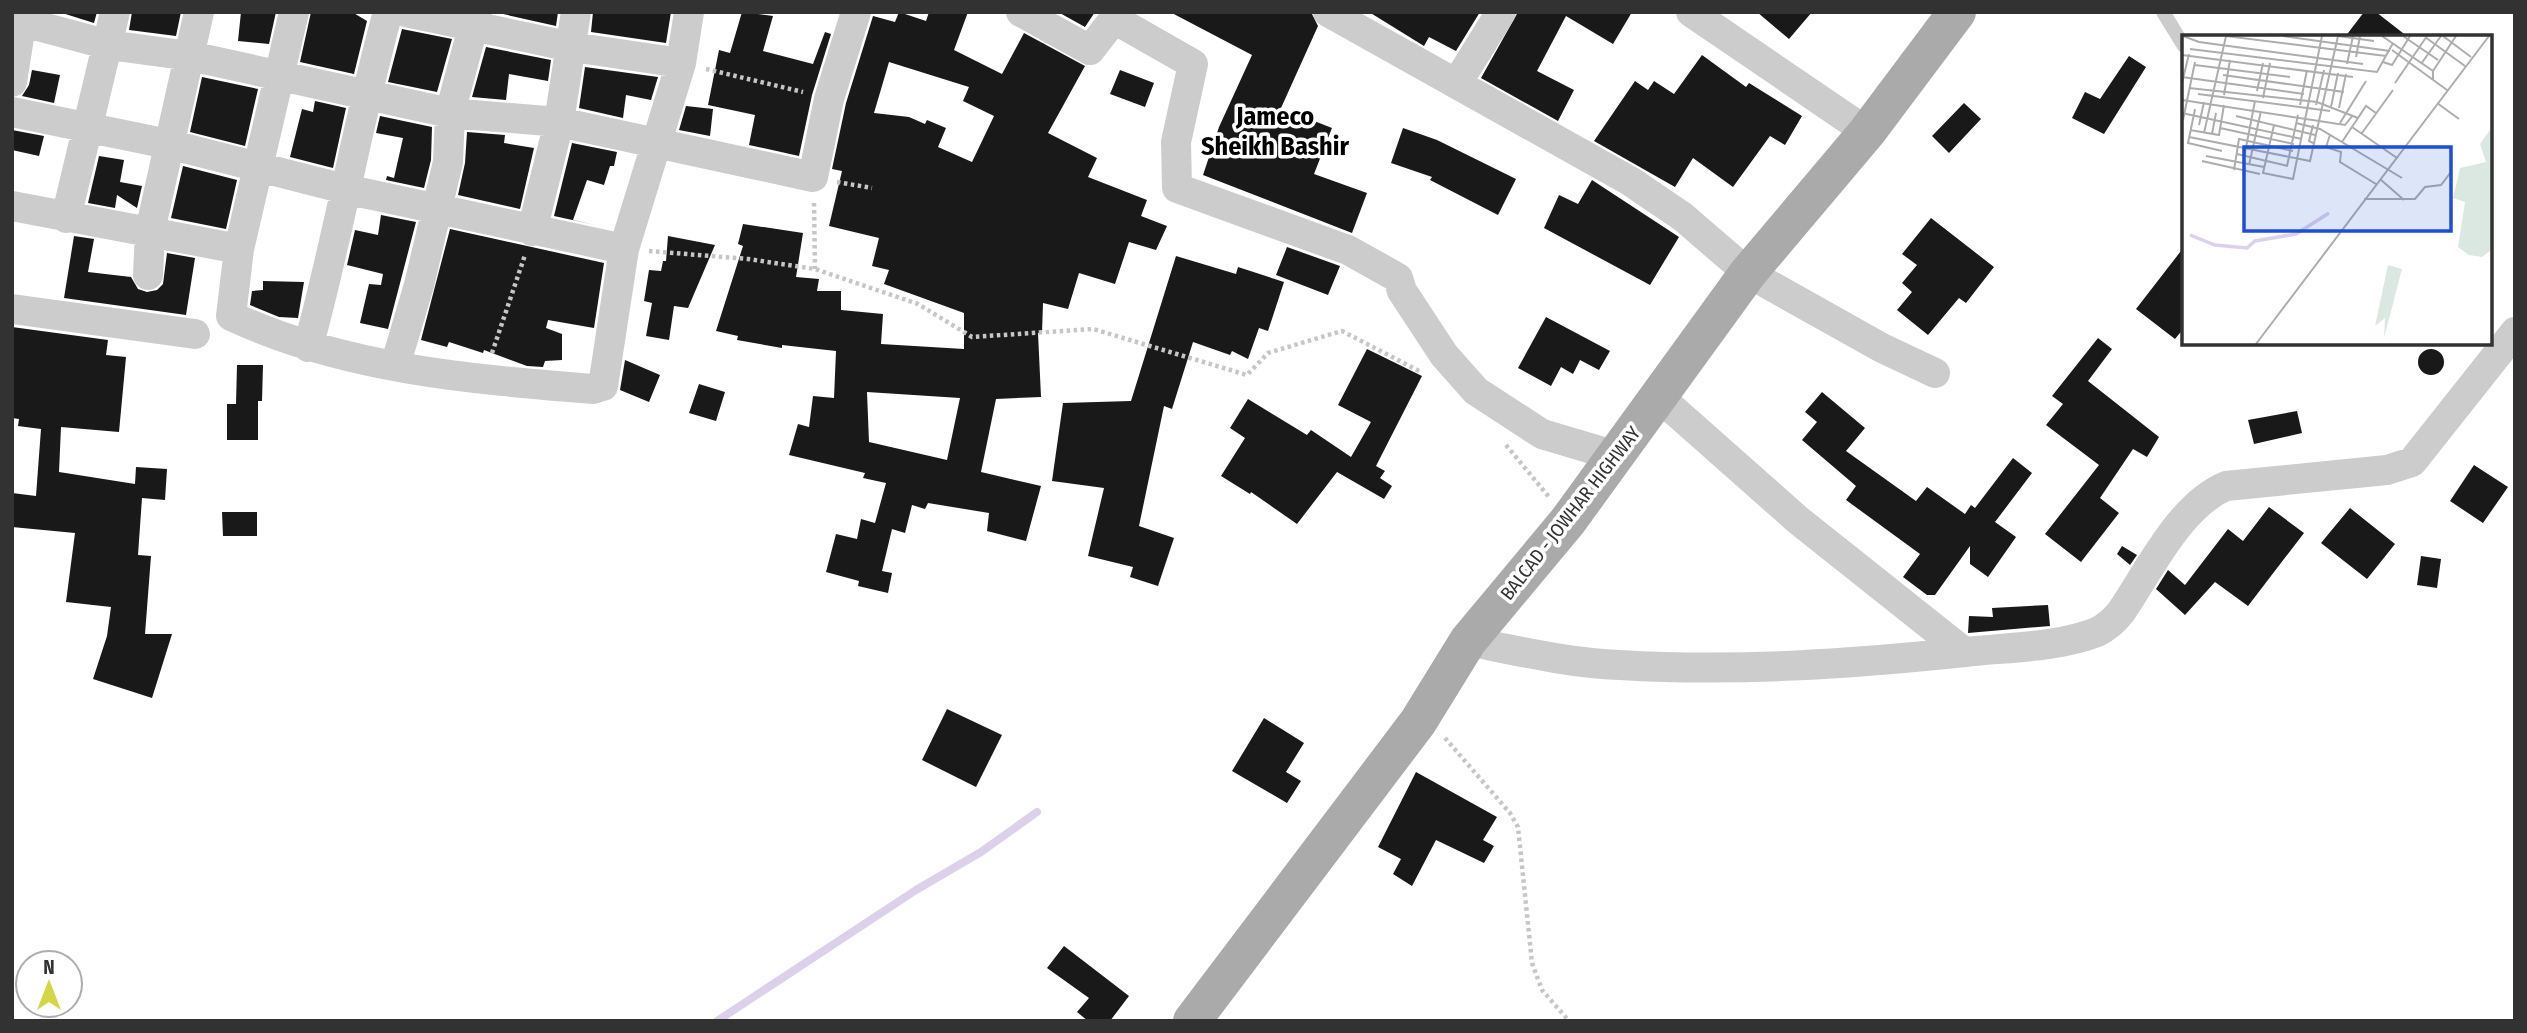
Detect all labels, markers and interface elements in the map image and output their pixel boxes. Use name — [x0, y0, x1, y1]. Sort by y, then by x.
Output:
inset map — [2182, 35, 2492, 345]
district label: Jameco Sheikh Bashir — [1201, 101, 1349, 162]
street label: BALCAD - JOWHAR HIGHWAY — [1496, 422, 1646, 605]
north arrow — [14, 949, 84, 1019]
text: N — [43, 956, 55, 979]

